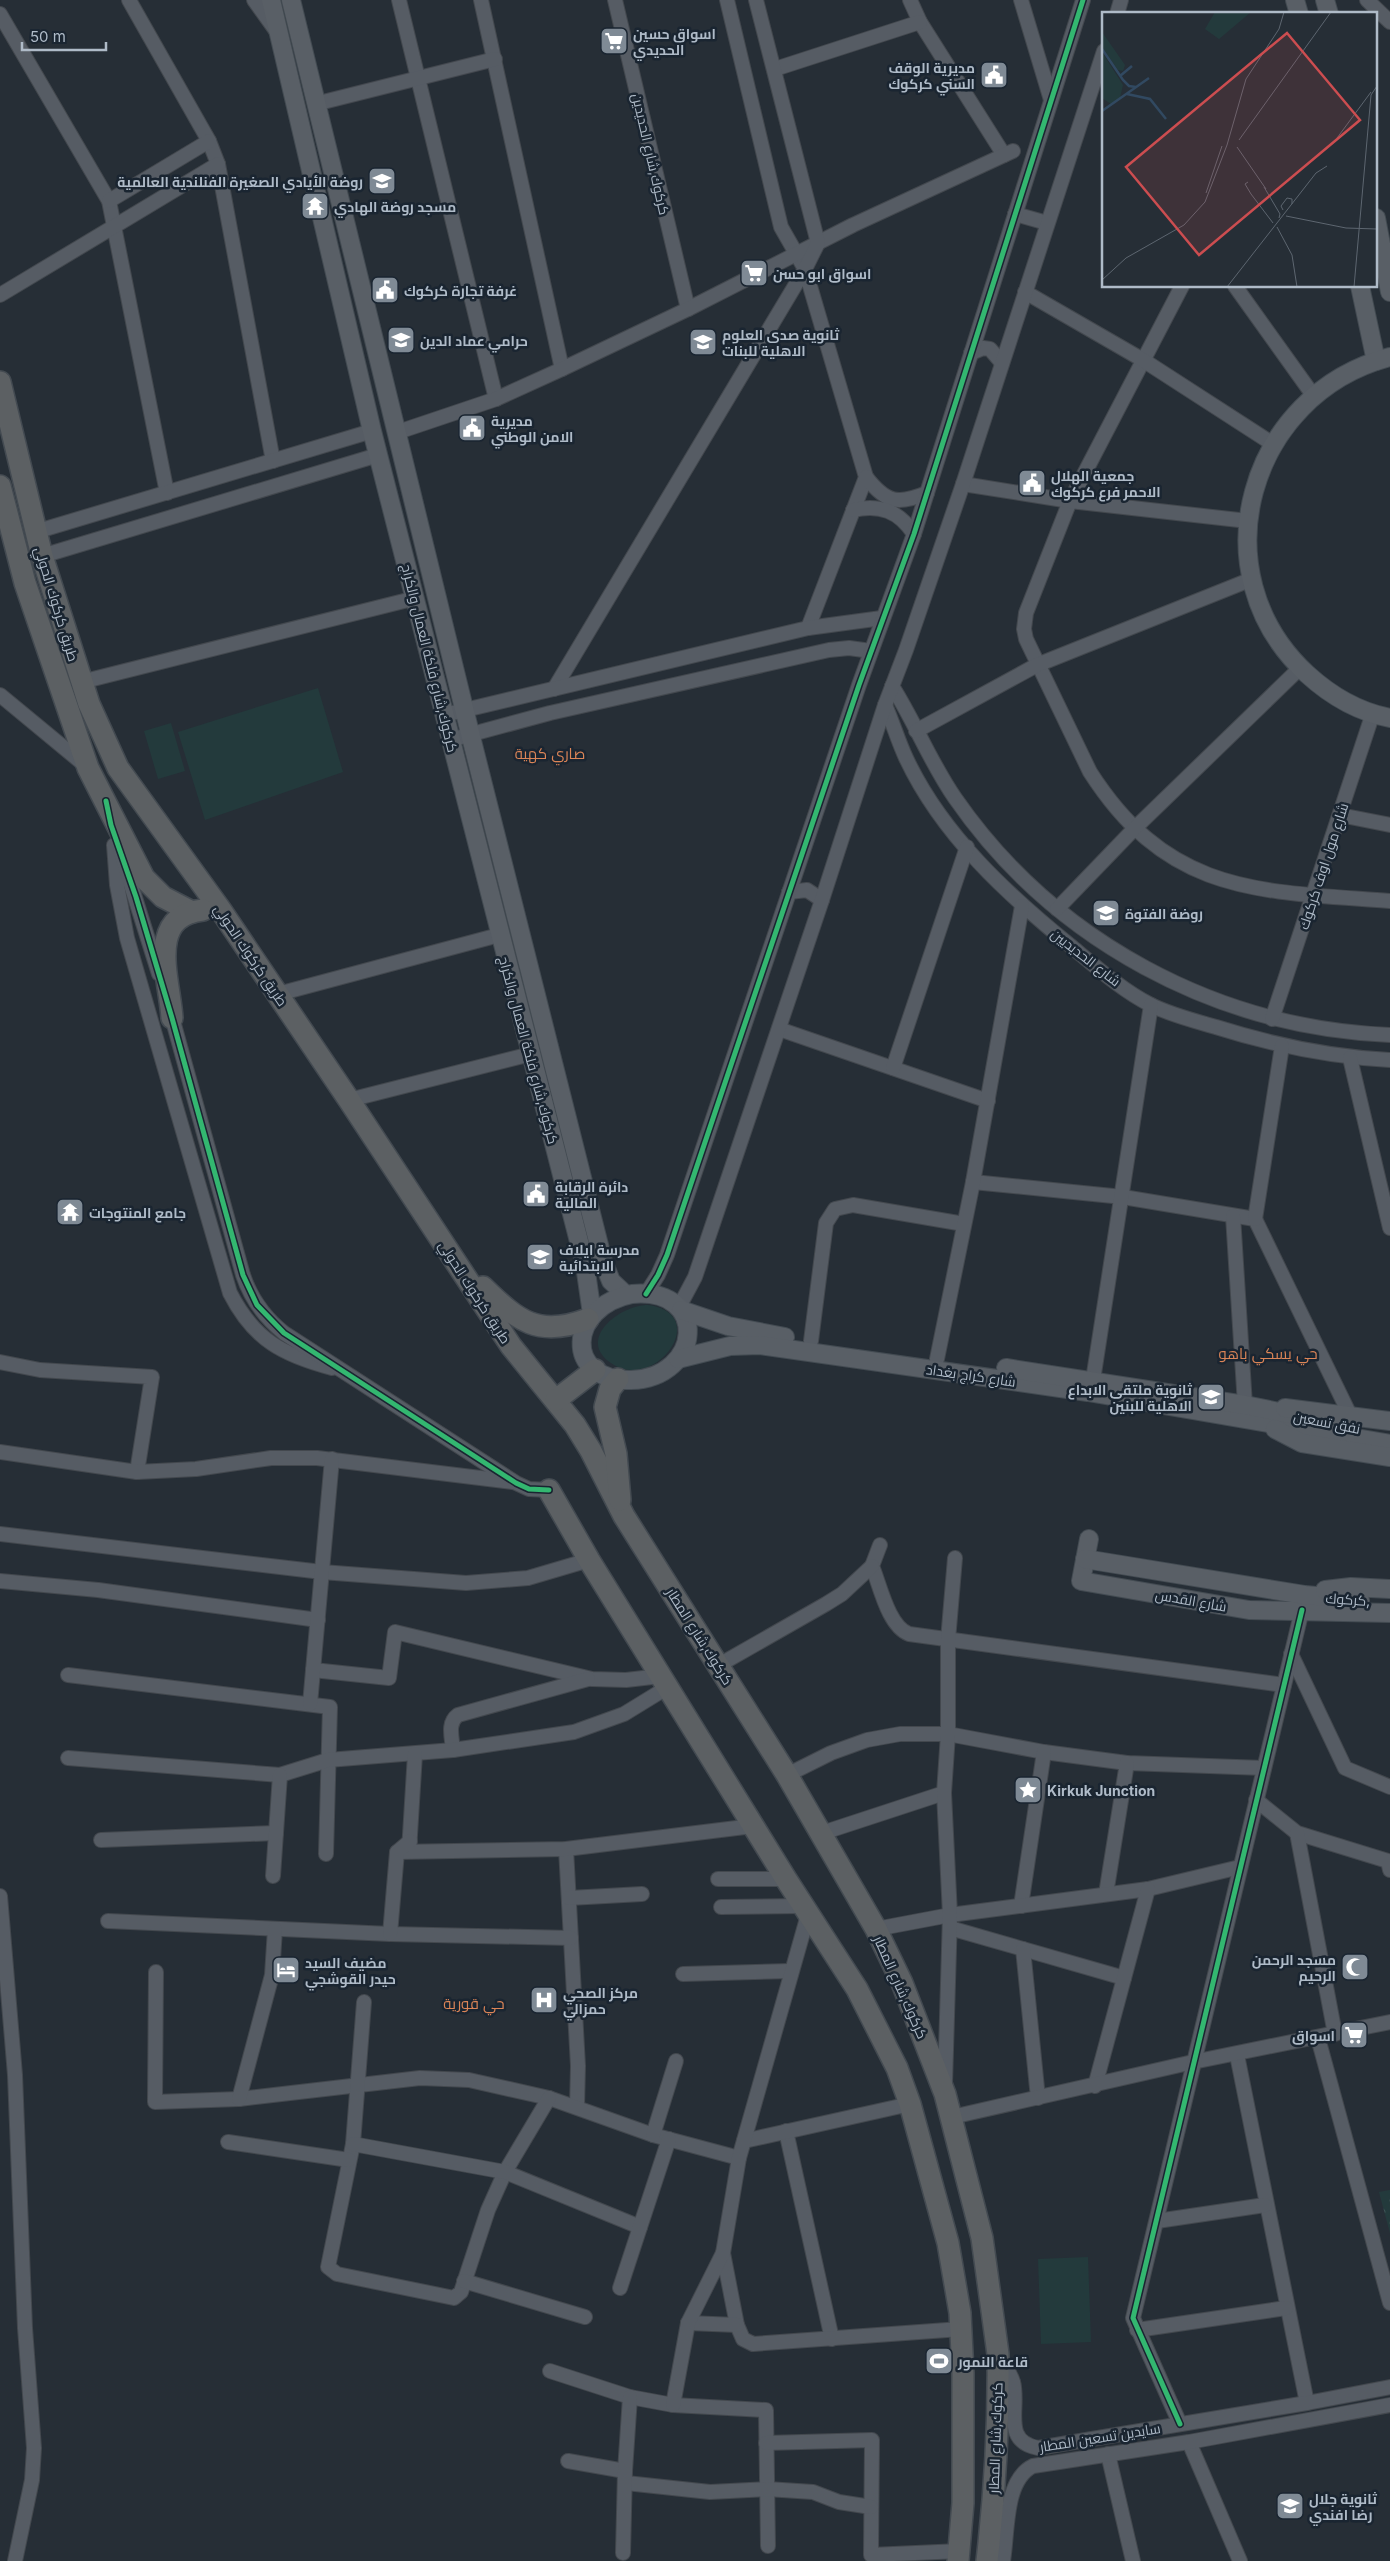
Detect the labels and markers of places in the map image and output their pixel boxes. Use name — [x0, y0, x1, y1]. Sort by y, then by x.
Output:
place label: اسواق حسين الحديدي — [633, 25, 716, 61]
supermarket icon: اسواق حسين الحديدي — [599, 26, 629, 56]
place label: مديرية الوقف السني كركوك — [889, 59, 975, 96]
public building icon: مديرية الوقف السني كركوك — [979, 60, 1009, 90]
school or university icon: روضة الأيادي الصغيرة الفنلندية العالمية — [367, 166, 397, 196]
place label: روضة الأيادي الصغيرة الفنلندية العالمية — [117, 173, 363, 193]
temple icon: مسجد روضة الهادي — [300, 191, 330, 221]
place label: مسجد روضة الهادي — [334, 198, 456, 218]
supermarket icon: اسواق ابو حسن — [739, 258, 769, 288]
place label: اسواق ابو حسن — [773, 265, 871, 283]
public building icon: غرفة تجارة كركوك — [370, 275, 400, 305]
place label: غرفة تجارة كركوك — [404, 282, 517, 300]
school or university icon: حرامي عماد الدين — [386, 325, 416, 355]
place label: ثانوية صدى العلوم الاهلية للبنات — [722, 326, 840, 359]
school or university icon: ثانوية صدى العلوم الاهلية للبنات — [688, 327, 718, 357]
place label: حرامي عماد الدين — [420, 332, 528, 353]
place label: مديرية الامن الوطني — [491, 412, 574, 449]
public building icon: مديرية الامن الوطني — [457, 413, 487, 443]
place label: جمعية الهلال الاحمر فرع كركوك — [1051, 467, 1161, 502]
public building icon: جمعية الهلال الاحمر فرع كركوك — [1017, 468, 1047, 498]
school or university icon: روضة الفتوة — [1091, 898, 1121, 928]
place label: روضة الفتوة — [1125, 905, 1203, 923]
place label: دائرة الرقابة المالية — [555, 1178, 628, 1211]
public building icon: دائرة الرقابة المالية — [521, 1179, 551, 1209]
temple icon: جامع المنتوجات — [55, 1197, 85, 1227]
place label: جامع المنتوجات — [89, 1204, 186, 1223]
place label: مدرسة ايلاف الابتدائية — [559, 1241, 640, 1274]
school or university icon: مدرسة ايلاف الابتدائية — [525, 1242, 555, 1272]
place label: ثانوية ملتقى الابداع الاهلية للبنين — [1068, 1381, 1193, 1415]
school or university icon: ثانوية ملتقى الابداع الاهلية للبنين — [1196, 1382, 1226, 1412]
place icon: Kirkuk Junction — [1013, 1775, 1043, 1805]
place label: Kirkuk Junction — [1047, 1782, 1155, 1799]
place label: مسجد الرحمن الرحيم — [1252, 1951, 1336, 1986]
mosque icon: مسجد الرحمن الرحيم — [1340, 1952, 1370, 1982]
place label: مضيف السيد حيدر القوشجي — [305, 1954, 396, 1991]
hotel icon: مضيف السيد حيدر القوشجي — [271, 1955, 301, 1985]
place label: مركز الصحي حمزالي — [563, 1984, 638, 2021]
hospital icon: مركز الصحي حمزالي — [529, 1985, 559, 2015]
supermarket icon: اسواق — [1339, 2020, 1369, 2050]
place label: اسواق — [1292, 2027, 1335, 2045]
sports icon: قاعة النمور — [924, 2346, 954, 2376]
place label: قاعة النمور — [957, 2353, 1028, 2371]
place label: ثانوية جلال رضا افندي — [1309, 2490, 1378, 2526]
school or university icon: ثانوية جلال رضا افندي — [1275, 2491, 1305, 2521]

